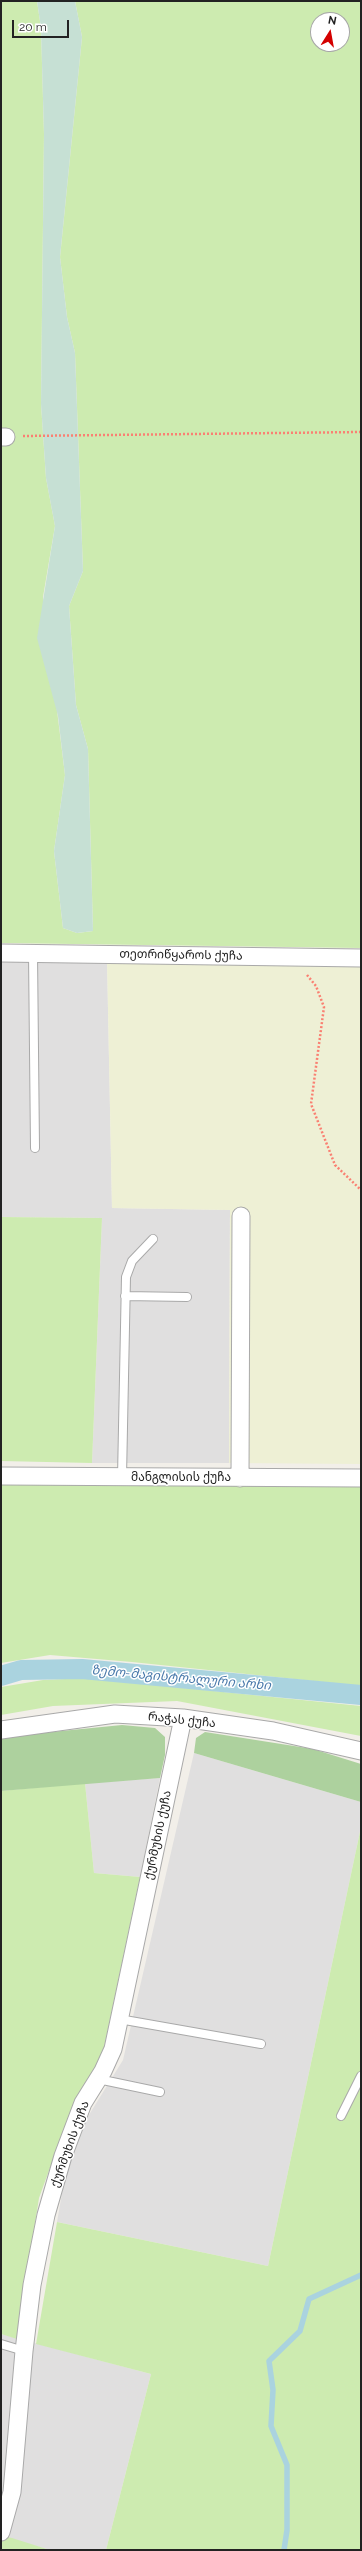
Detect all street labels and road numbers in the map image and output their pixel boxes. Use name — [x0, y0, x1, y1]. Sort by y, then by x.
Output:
street label: თეთრიწყაროს ქუჩა — [119, 947, 243, 963]
street label: მანგლისის ქუჩა — [131, 1470, 231, 1484]
street label: რაჭას ქუჩა — [147, 1709, 217, 1731]
street label: ქურმუხის ქუჩა — [142, 1789, 174, 1881]
street label: ქურმუხის ქუჩა — [48, 2099, 92, 2189]

